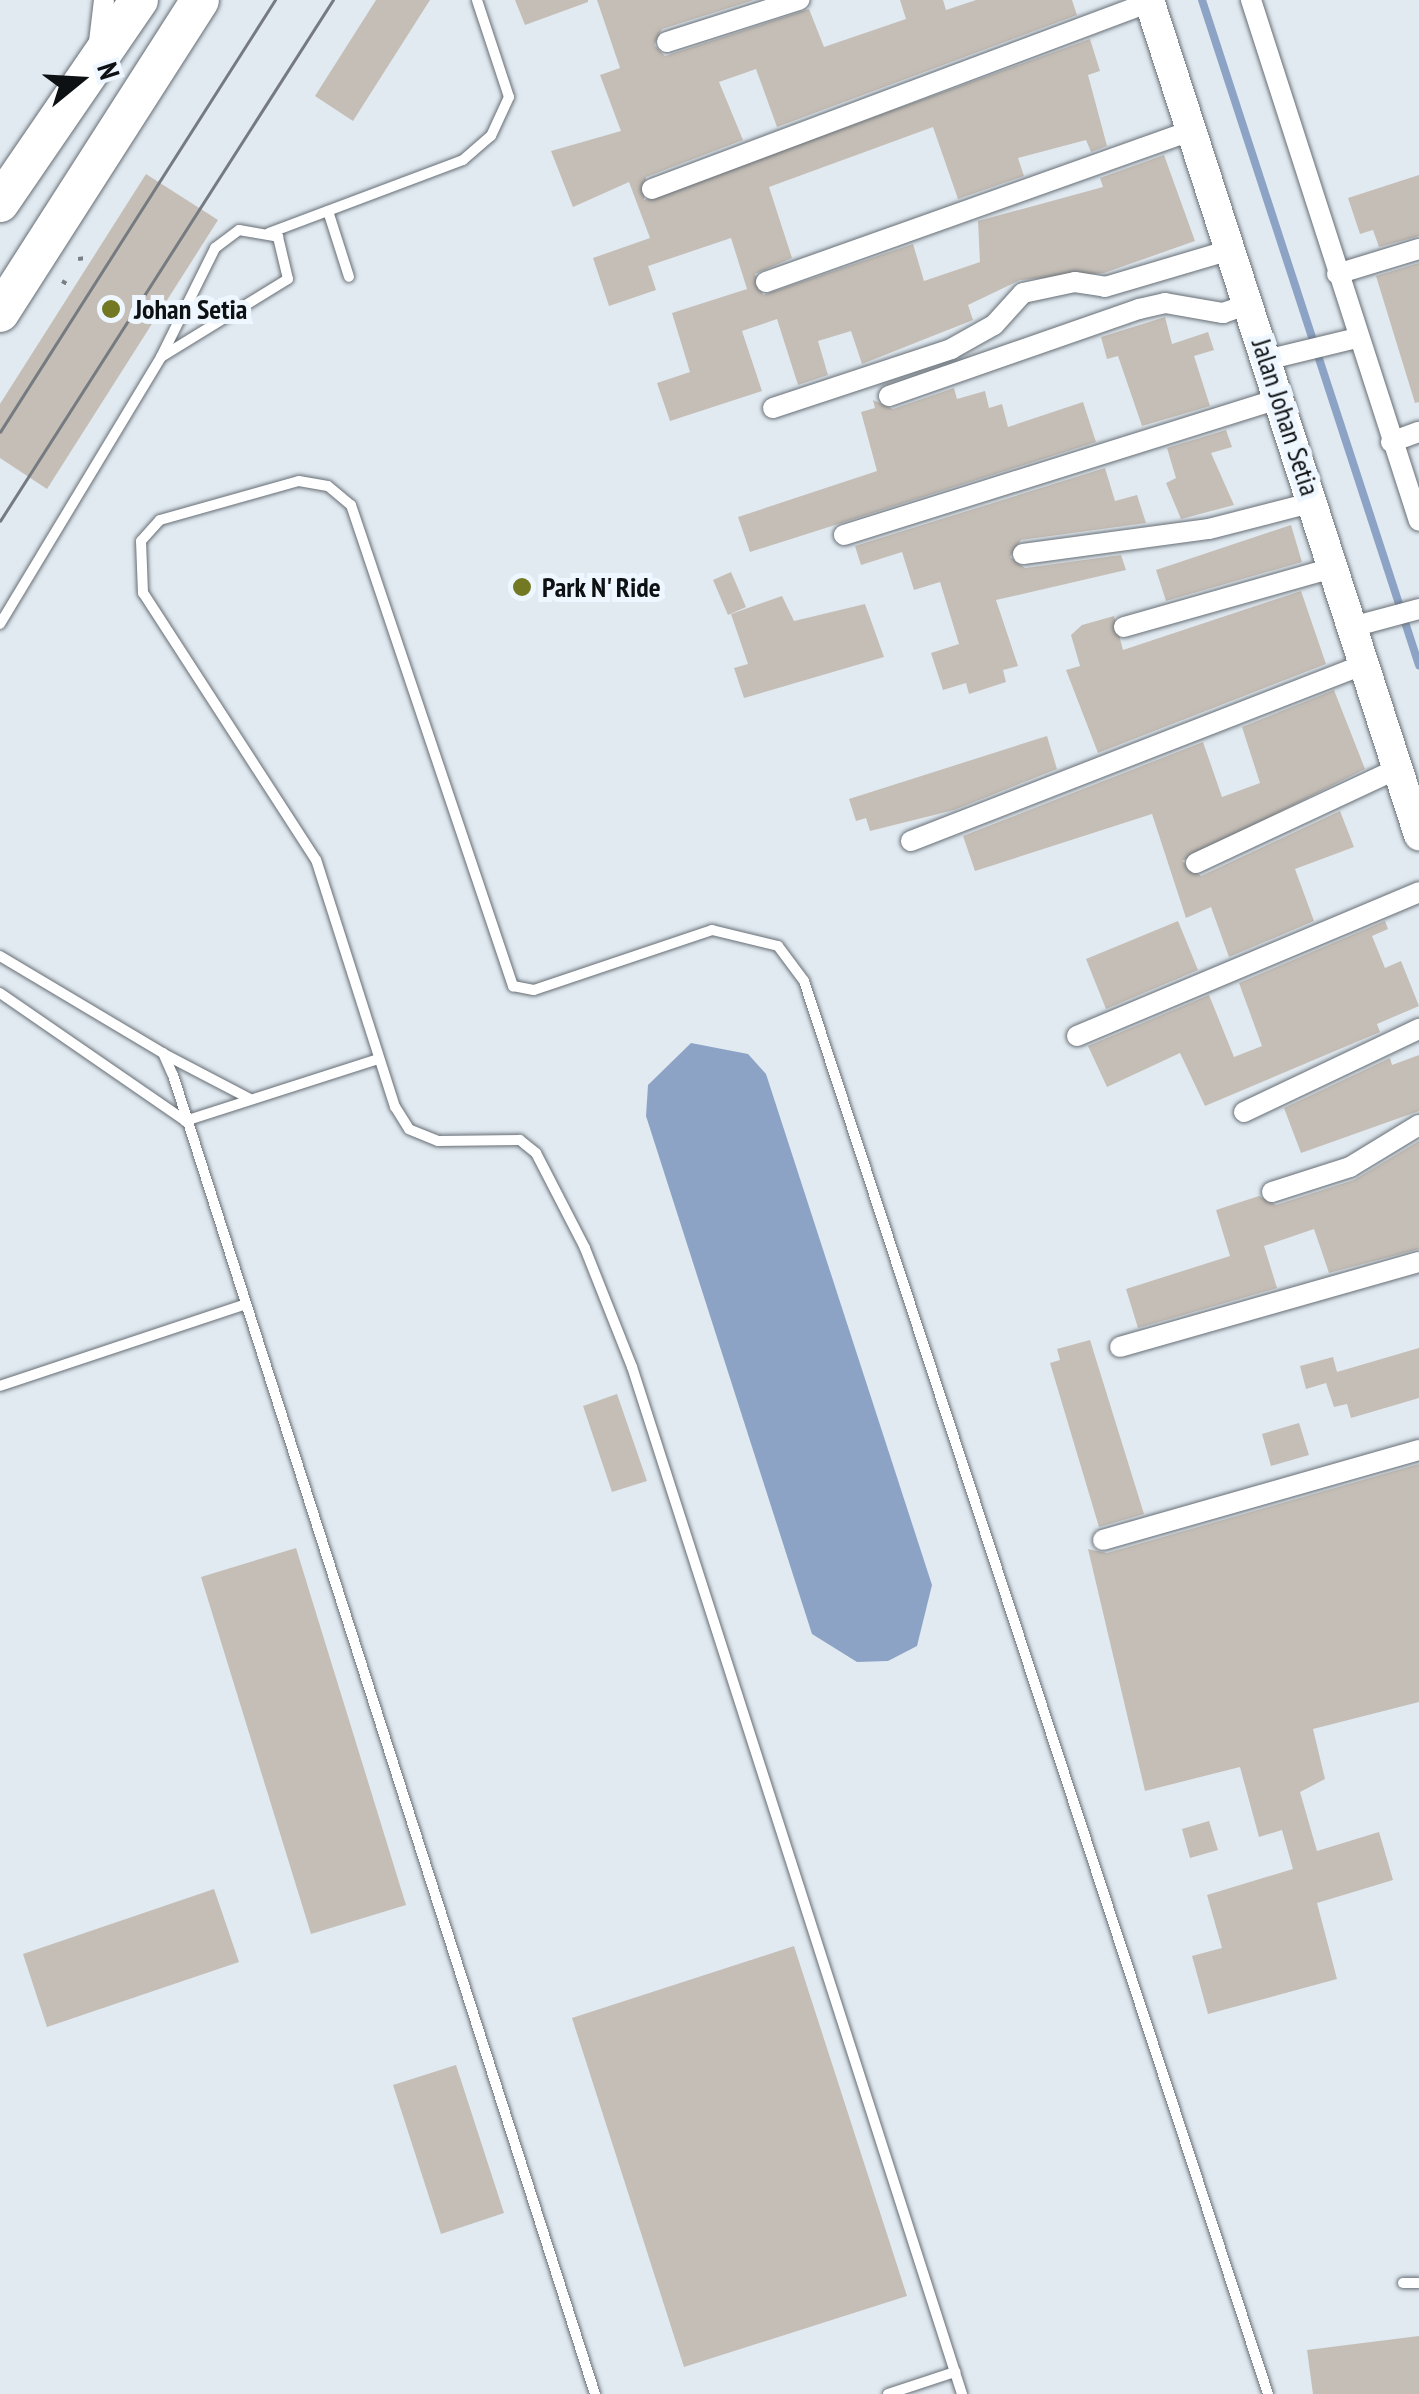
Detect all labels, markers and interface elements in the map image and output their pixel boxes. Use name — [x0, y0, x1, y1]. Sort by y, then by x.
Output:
north arrow — [30, 30, 130, 130]
text: N — [89, 58, 129, 83]
place label: Johan Setia — [134, 292, 247, 326]
marker: Johan Setia — [98, 296, 124, 322]
street label: Jalan Johan Setia — [1245, 334, 1327, 500]
place label: Park N' Ride — [542, 570, 664, 604]
marker: Park N' Ride — [511, 576, 533, 598]

